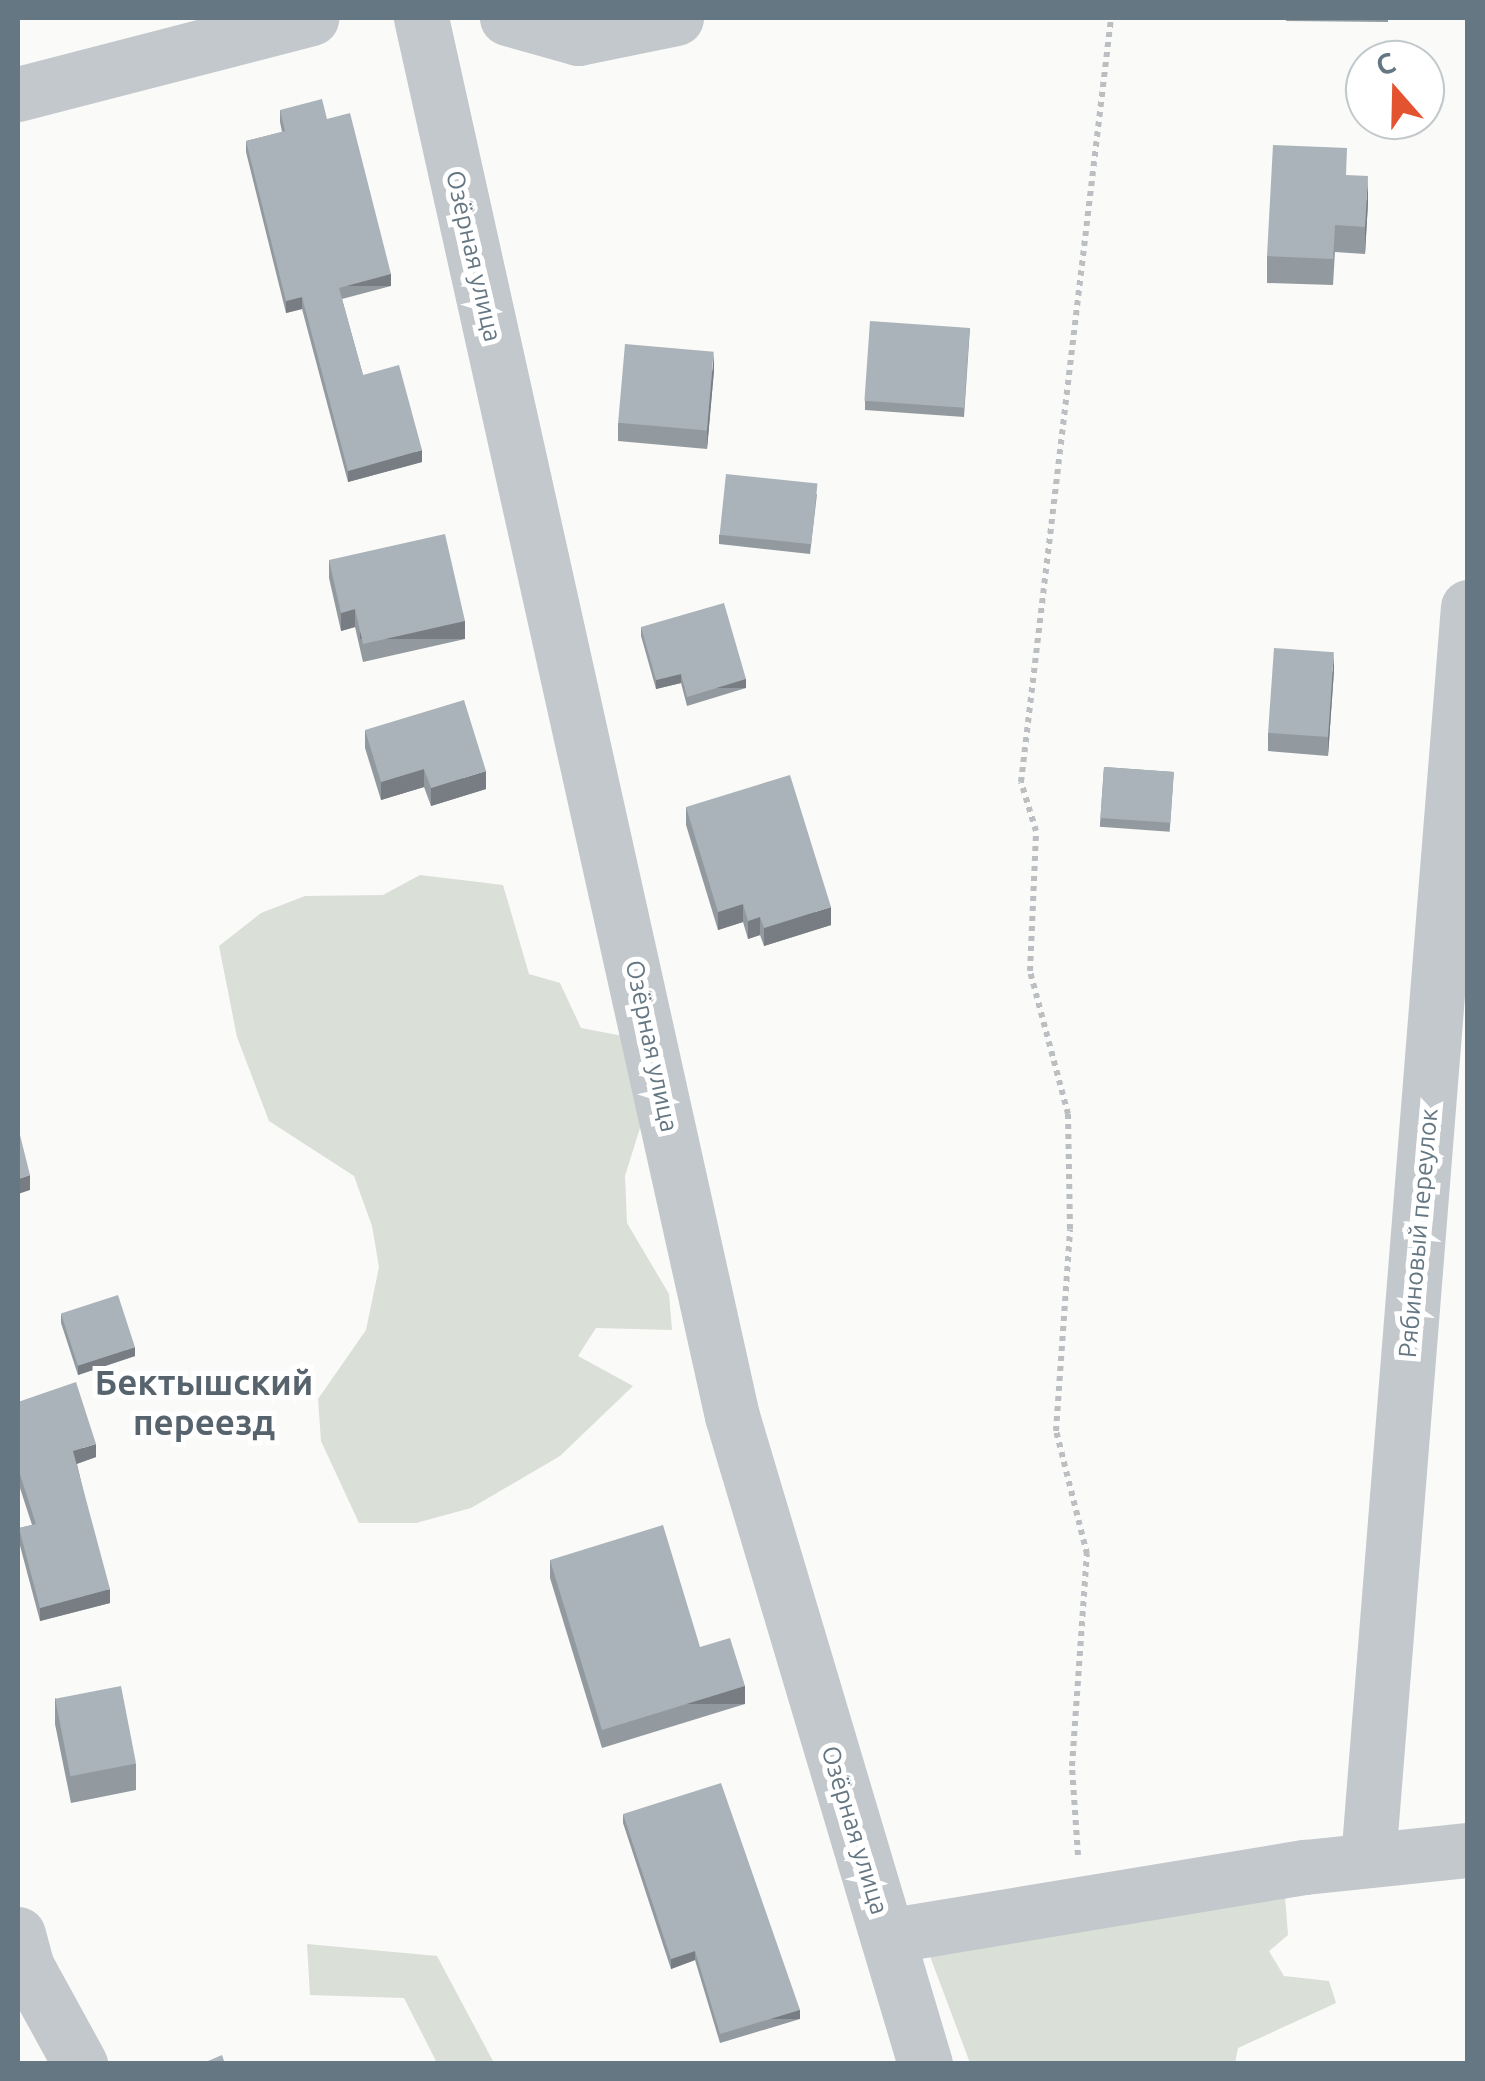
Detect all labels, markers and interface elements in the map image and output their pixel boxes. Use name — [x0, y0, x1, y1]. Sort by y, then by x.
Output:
north arrow — [1345, 40, 1445, 140]
text: С — [1372, 46, 1399, 81]
street label: Озёрная улица — [440, 167, 508, 345]
street label: Озёрная улица — [619, 957, 685, 1135]
street label: Рябиновый переулок — [1392, 1107, 1444, 1359]
district label: Бектышский переезд — [95, 1361, 313, 1443]
street label: Озёрная улица — [815, 1742, 895, 1918]

